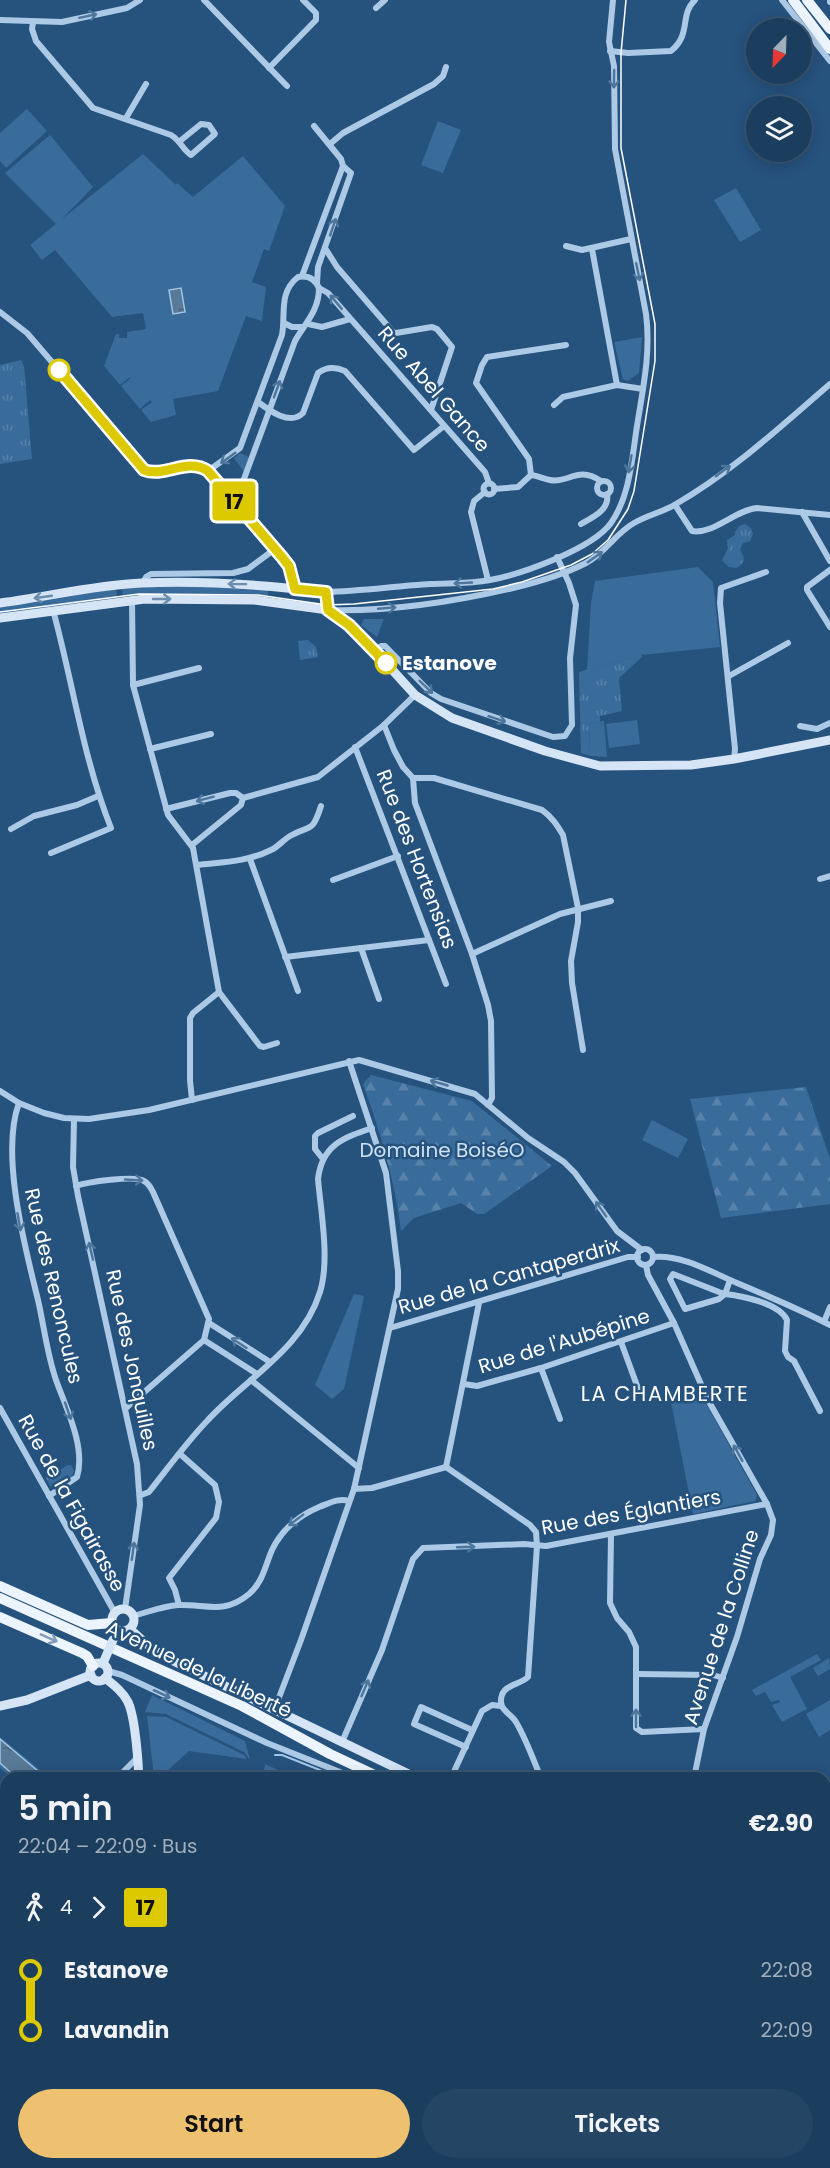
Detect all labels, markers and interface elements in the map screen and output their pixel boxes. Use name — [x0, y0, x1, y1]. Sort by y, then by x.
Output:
one-way arrow — [78, 10, 97, 22]
north arrow — [746, 18, 812, 84]
map controls — [746, 18, 812, 162]
one-way arrow — [608, 68, 619, 88]
button: layers — [746, 96, 812, 162]
one-way arrow — [328, 218, 339, 237]
one-way arrow — [633, 261, 644, 281]
one-way arrow — [329, 295, 343, 310]
street label: Rue Abel Gance — [371, 320, 497, 458]
unlabelled marker — [48, 359, 70, 381]
one-way arrow — [273, 381, 284, 399]
one-way arrow — [221, 452, 237, 464]
one-way arrow — [625, 454, 636, 473]
one-way arrow — [714, 465, 730, 478]
line badge: 17 — [207, 482, 261, 520]
text: 17 — [224, 487, 244, 516]
one-way arrow — [586, 551, 602, 563]
one-way arrow — [454, 577, 474, 588]
one-way arrow — [228, 578, 248, 590]
one-way arrow — [34, 592, 54, 603]
one-way arrow — [152, 593, 172, 605]
one-way arrow — [376, 603, 396, 614]
place label: Estanove — [402, 649, 497, 677]
marker: Estanove — [375, 652, 397, 674]
one-way arrow — [418, 680, 433, 695]
one-way arrow — [487, 714, 506, 725]
street label: Rue des Hortensias — [370, 765, 464, 953]
one-way arrow — [196, 794, 215, 806]
one-way arrow — [430, 1077, 449, 1088]
park label: Domaine BoiséO — [359, 1136, 525, 1164]
one-way arrow — [124, 1175, 143, 1186]
street label: Rue des Renoncules — [18, 1185, 90, 1387]
one-way arrow — [595, 1202, 607, 1218]
one-way arrow — [14, 1212, 25, 1232]
street label: Rue de la Cantaperdrix — [395, 1231, 623, 1321]
one-way arrow — [84, 1242, 96, 1261]
street label: Rue des Jonquilles — [99, 1267, 165, 1453]
street label: Rue de l'Aubépine — [475, 1302, 653, 1380]
one-way arrow — [231, 1336, 248, 1348]
district label: LA CHAMBERTE — [581, 1379, 749, 1408]
one-way arrow — [64, 1401, 75, 1420]
street label: Rue de la Figairasse — [12, 1409, 132, 1597]
one-way arrow — [732, 1445, 744, 1462]
street label: Rue des Églantiers — [539, 1482, 723, 1542]
one-way arrow — [289, 1514, 305, 1526]
street label: Avenue de la Colline — [676, 1526, 766, 1728]
one-way arrow — [455, 1541, 475, 1552]
one-way arrow — [128, 1542, 139, 1562]
street label: Avenue de la Liberté — [101, 1614, 297, 1724]
one-way arrow — [40, 1634, 58, 1645]
one-way arrow — [361, 1679, 372, 1697]
one-way arrow — [152, 1688, 170, 1700]
one-way arrow — [630, 1709, 642, 1728]
text: 5 min — [18, 1785, 113, 1832]
text: €2.90 — [749, 1808, 813, 1839]
text: 22:04 – 22:09 · Bus — [18, 1832, 197, 1860]
icon: walk — [18, 1891, 51, 1924]
icon: forward — [82, 1891, 115, 1924]
text: 4 — [60, 1893, 73, 1921]
text: 17 — [136, 1893, 155, 1922]
text: Estanove — [64, 1955, 168, 1986]
text: 22:08 — [761, 1956, 813, 1984]
text: Lavandin — [64, 2015, 169, 2046]
text: 22:09 — [761, 2016, 813, 2044]
button: Start — [18, 2089, 410, 2158]
button: Tickets — [422, 2089, 813, 2158]

